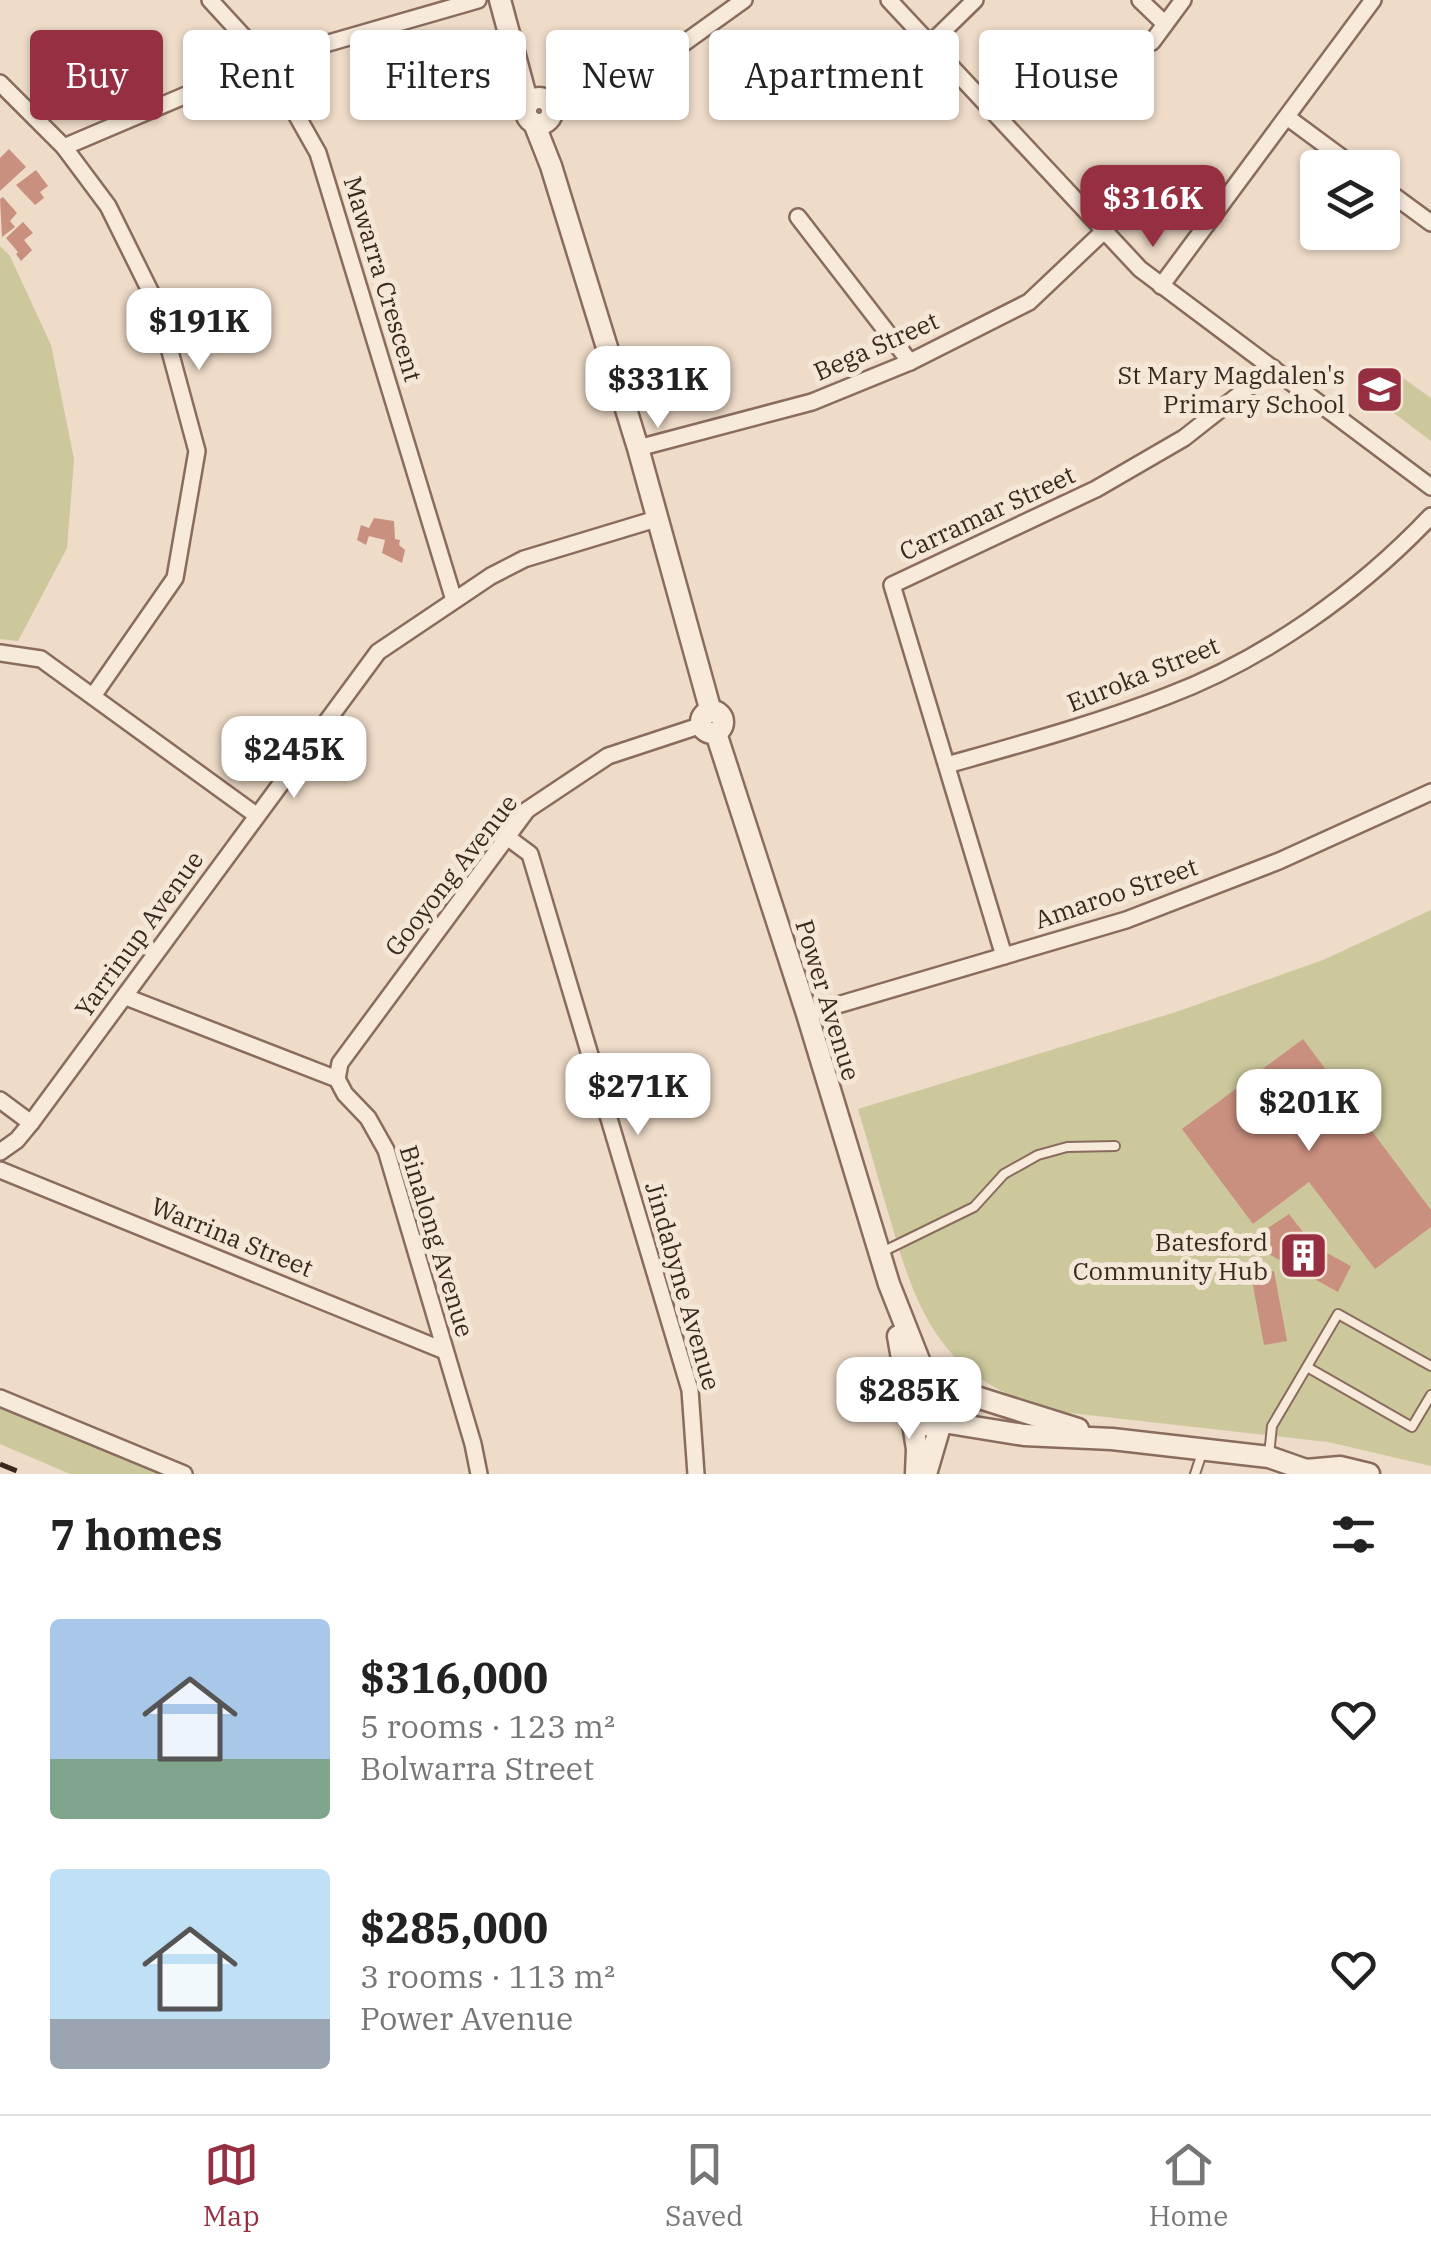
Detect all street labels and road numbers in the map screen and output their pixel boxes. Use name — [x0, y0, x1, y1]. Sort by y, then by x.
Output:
street label: Mawarra Crescent — [337, 172, 430, 386]
street label: Bega Street — [808, 303, 944, 388]
street label: Carramar Street — [894, 457, 1080, 568]
street label: Euroka Street — [1062, 628, 1224, 719]
street label: Gooyong Avenue — [377, 787, 524, 962]
street label: Yarrinup Avenue — [67, 844, 210, 1024]
street label: Amaroo Street — [1030, 849, 1202, 936]
street label: Power Avenue — [788, 915, 869, 1084]
street label: Binalong Avenue — [393, 1141, 482, 1341]
street label: Jindabyne Avenue — [638, 1178, 729, 1394]
street label: Warrina Street — [146, 1189, 318, 1284]

